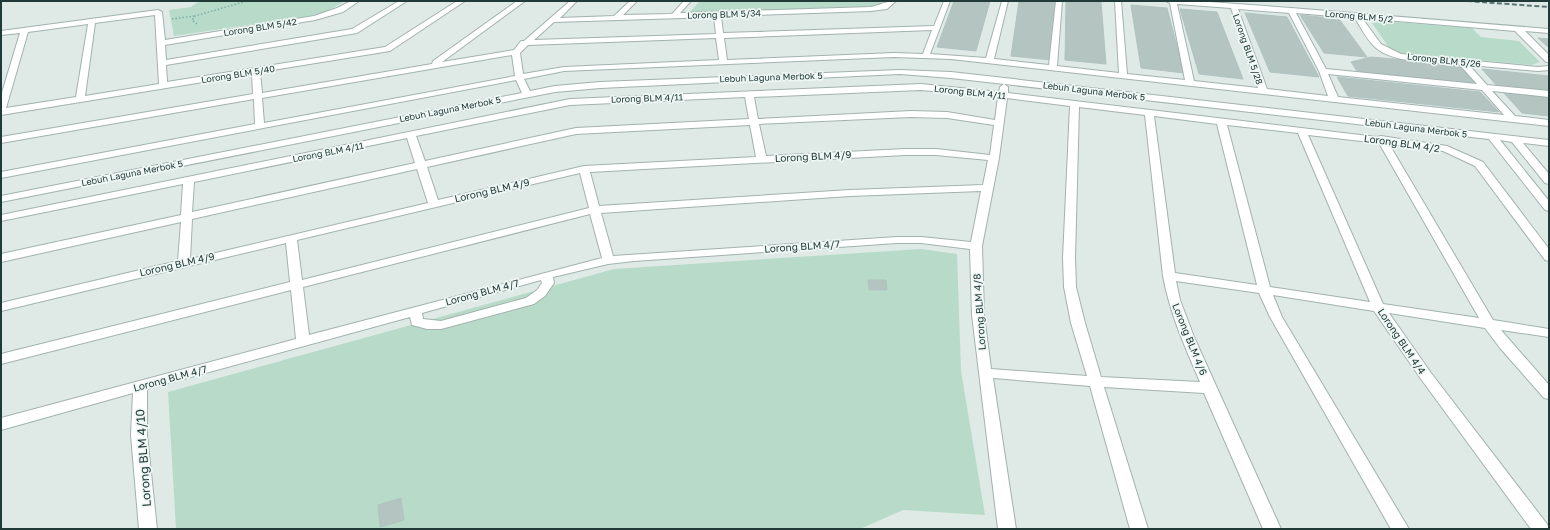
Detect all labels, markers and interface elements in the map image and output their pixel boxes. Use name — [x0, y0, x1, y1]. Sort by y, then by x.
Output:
street label: Lorong BLM 5/34 — [687, 7, 762, 21]
street label: Lorong BLM 5/2 — [1324, 8, 1394, 24]
street label: Lorong BLM 5/28 — [1231, 12, 1265, 86]
street label: Lorong BLM 5/42 — [223, 16, 297, 38]
street label: Lorong BLM 5/26 — [1407, 51, 1481, 69]
street label: Lorong BLM 5/40 — [200, 63, 276, 85]
street label: Lebuh Laguna Merbok 5 — [719, 70, 823, 84]
street label: Lebuh Laguna Merbok 5 — [1042, 79, 1146, 103]
street label: Lorong BLM 4/11 — [933, 83, 1007, 101]
street label: Lorong BLM 4/11 — [611, 91, 684, 105]
street label: Lebuh Laguna Merbok 5 — [398, 94, 502, 124]
street label: Lebuh Laguna Merbok 5 — [1364, 116, 1468, 140]
street label: Lorong BLM 4/2 — [1363, 132, 1441, 154]
street label: Lorong BLM 4/11 — [291, 140, 365, 164]
street label: Lorong BLM 4/9 — [774, 148, 852, 164]
street label: Lebuh Laguna Merbok 5 — [80, 158, 184, 188]
street label: Lorong BLM 4/9 — [453, 176, 531, 204]
street label: Lorong BLM 4/7 — [764, 237, 840, 255]
street label: Lorong BLM 4/9 — [138, 250, 216, 278]
street label: Lorong BLM 4/8 — [970, 273, 988, 351]
street label: Lorong BLM 4/7 — [444, 276, 520, 308]
street label: Lorong BLM 4/6 — [1170, 301, 1210, 377]
street label: Lorong BLM 4/4 — [1376, 306, 1428, 376]
street label: Lorong BLM 4/7 — [132, 362, 208, 394]
street label: Lorong BLM 4/10 — [132, 409, 154, 507]

